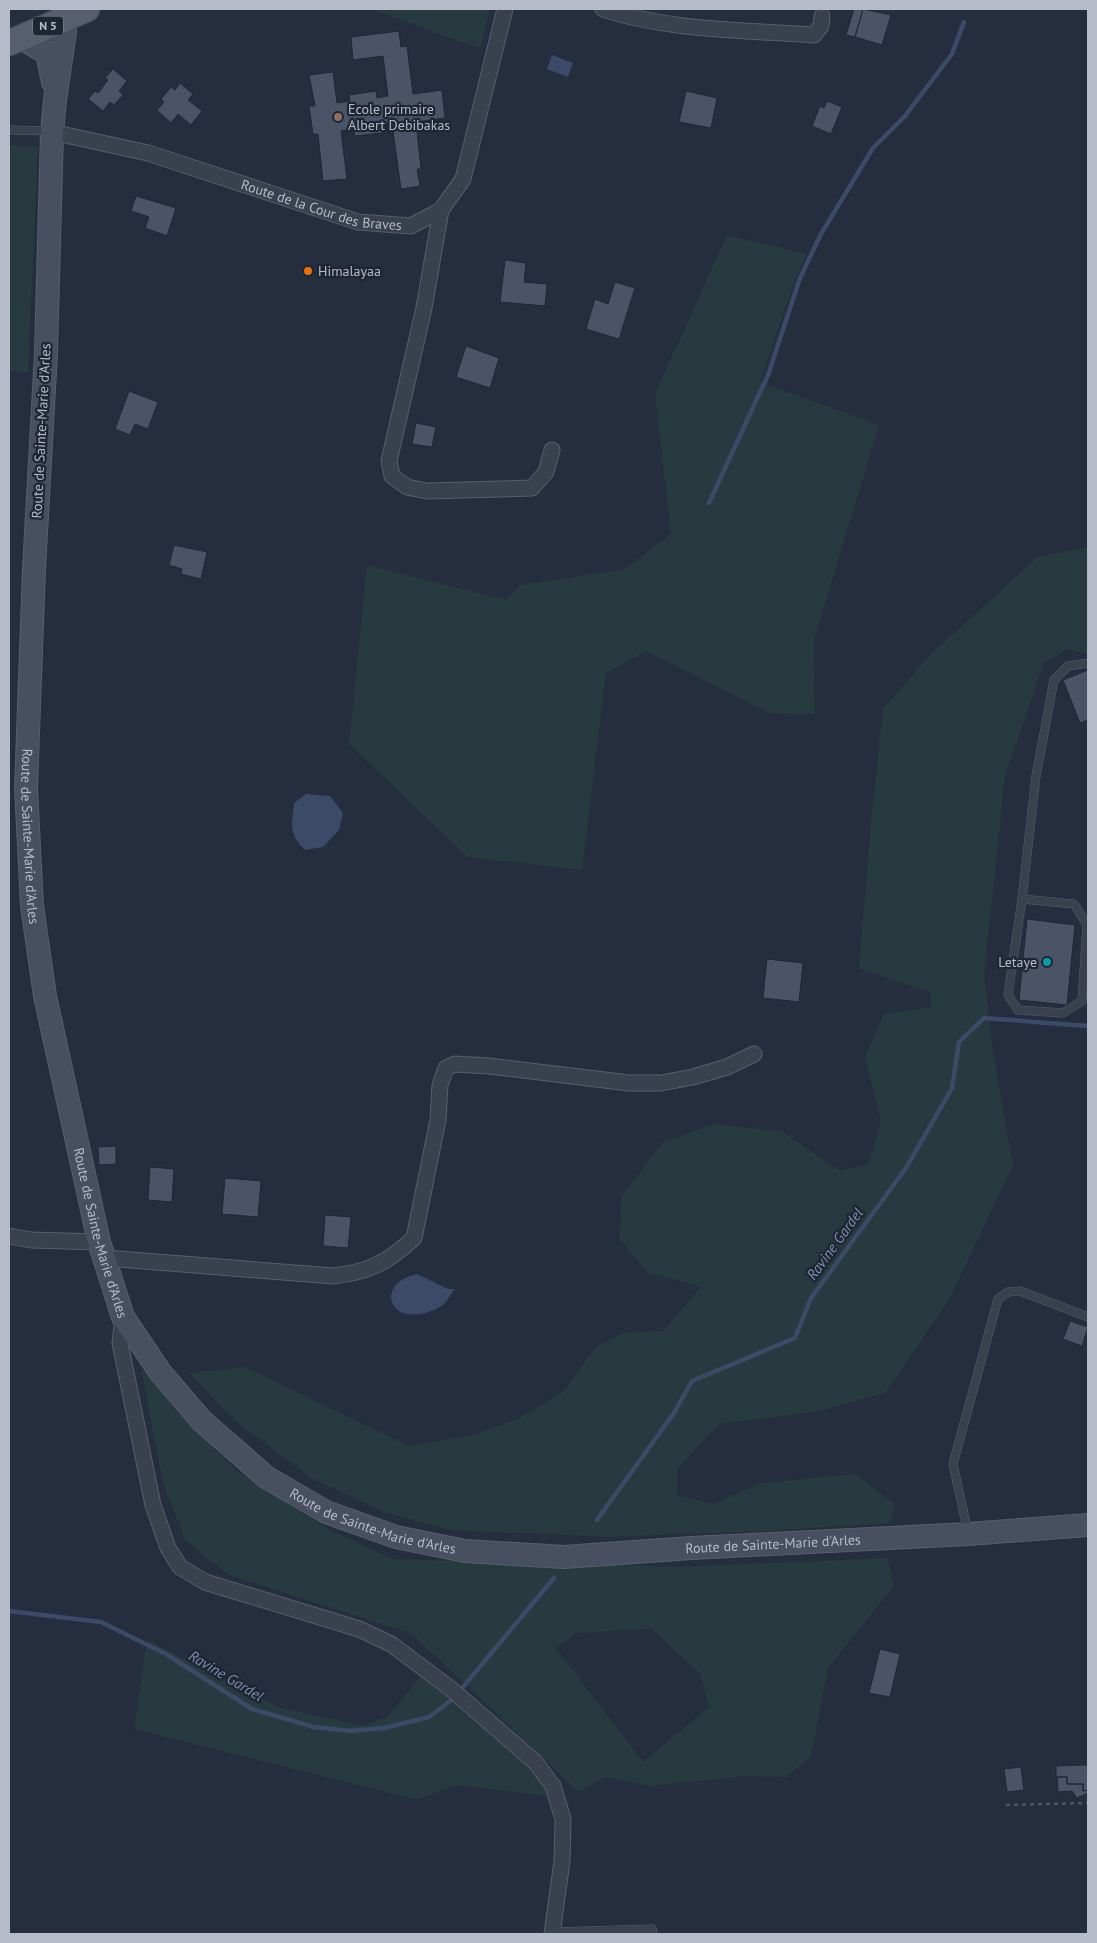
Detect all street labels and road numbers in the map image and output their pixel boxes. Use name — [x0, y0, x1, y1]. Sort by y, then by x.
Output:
road number: N 5 — [33, 16, 63, 36]
street label: Route de la Cour des Braves — [239, 175, 403, 234]
street label: Route de Sainte-Marie d'Arles — [27, 343, 55, 519]
street label: Route de Sainte-Marie d'Arles — [17, 748, 44, 925]
street label: Route de Sainte-Marie d'Arles — [70, 1146, 132, 1320]
street label: Route de Sainte-Marie d'Arles — [287, 1484, 458, 1558]
street label: Route de Sainte-Marie d'Arles — [685, 1530, 861, 1557]

